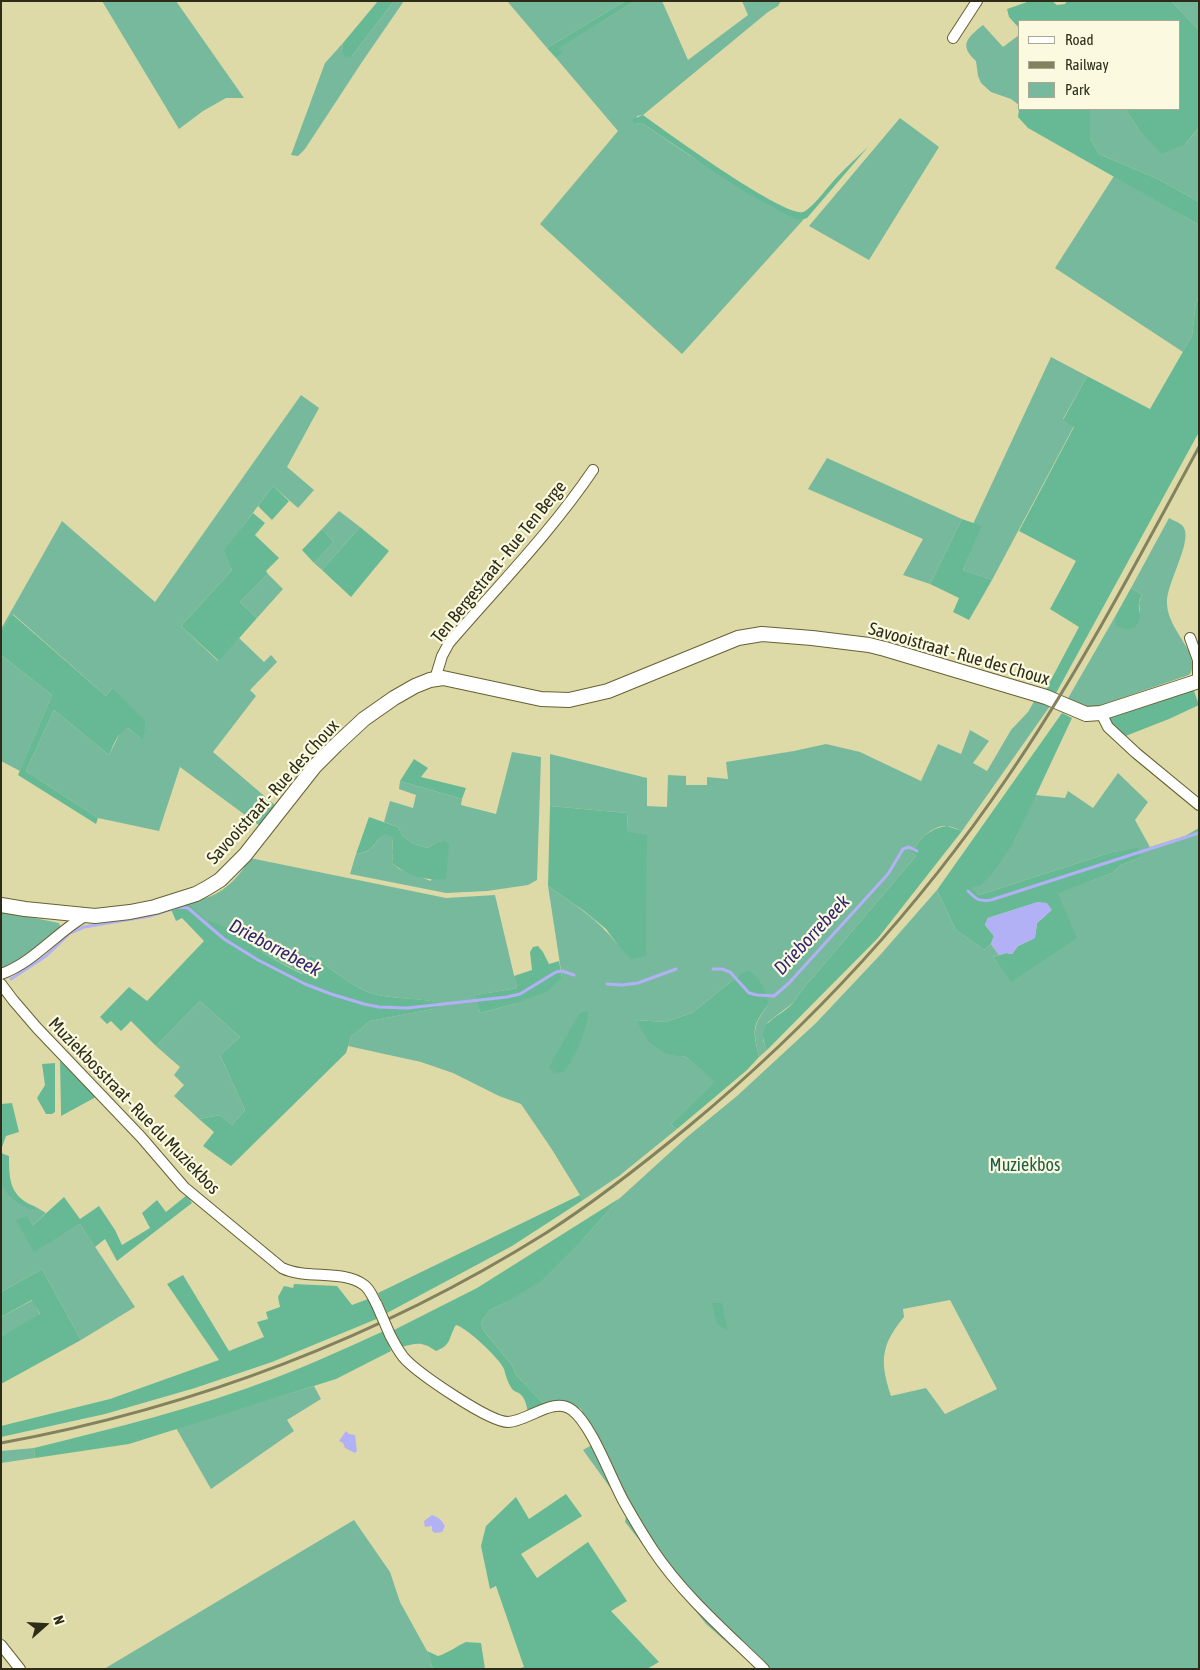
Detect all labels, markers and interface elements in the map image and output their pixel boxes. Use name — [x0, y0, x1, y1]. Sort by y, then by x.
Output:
legend — [1018, 20, 1180, 110]
text: Road — [1065, 31, 1094, 48]
text: Railway — [1065, 56, 1109, 73]
text: Park — [1065, 81, 1090, 98]
street label: Ten Bergestraat - Rue Ten Berge — [427, 476, 571, 648]
street label: Savooistraat - Rue des Choux — [866, 618, 1052, 690]
street label: Savooistraat - Rue des Choux — [202, 715, 344, 869]
water label: Drieborrebeek — [769, 890, 855, 980]
water label: Drieborrebeek — [225, 914, 325, 982]
street label: Muziekbosstraat - Rue du Muziekbos — [44, 1013, 224, 1199]
park label: Muziekbos — [990, 1154, 1060, 1176]
north arrow — [20, 1600, 70, 1650]
text: N — [50, 1614, 68, 1627]

